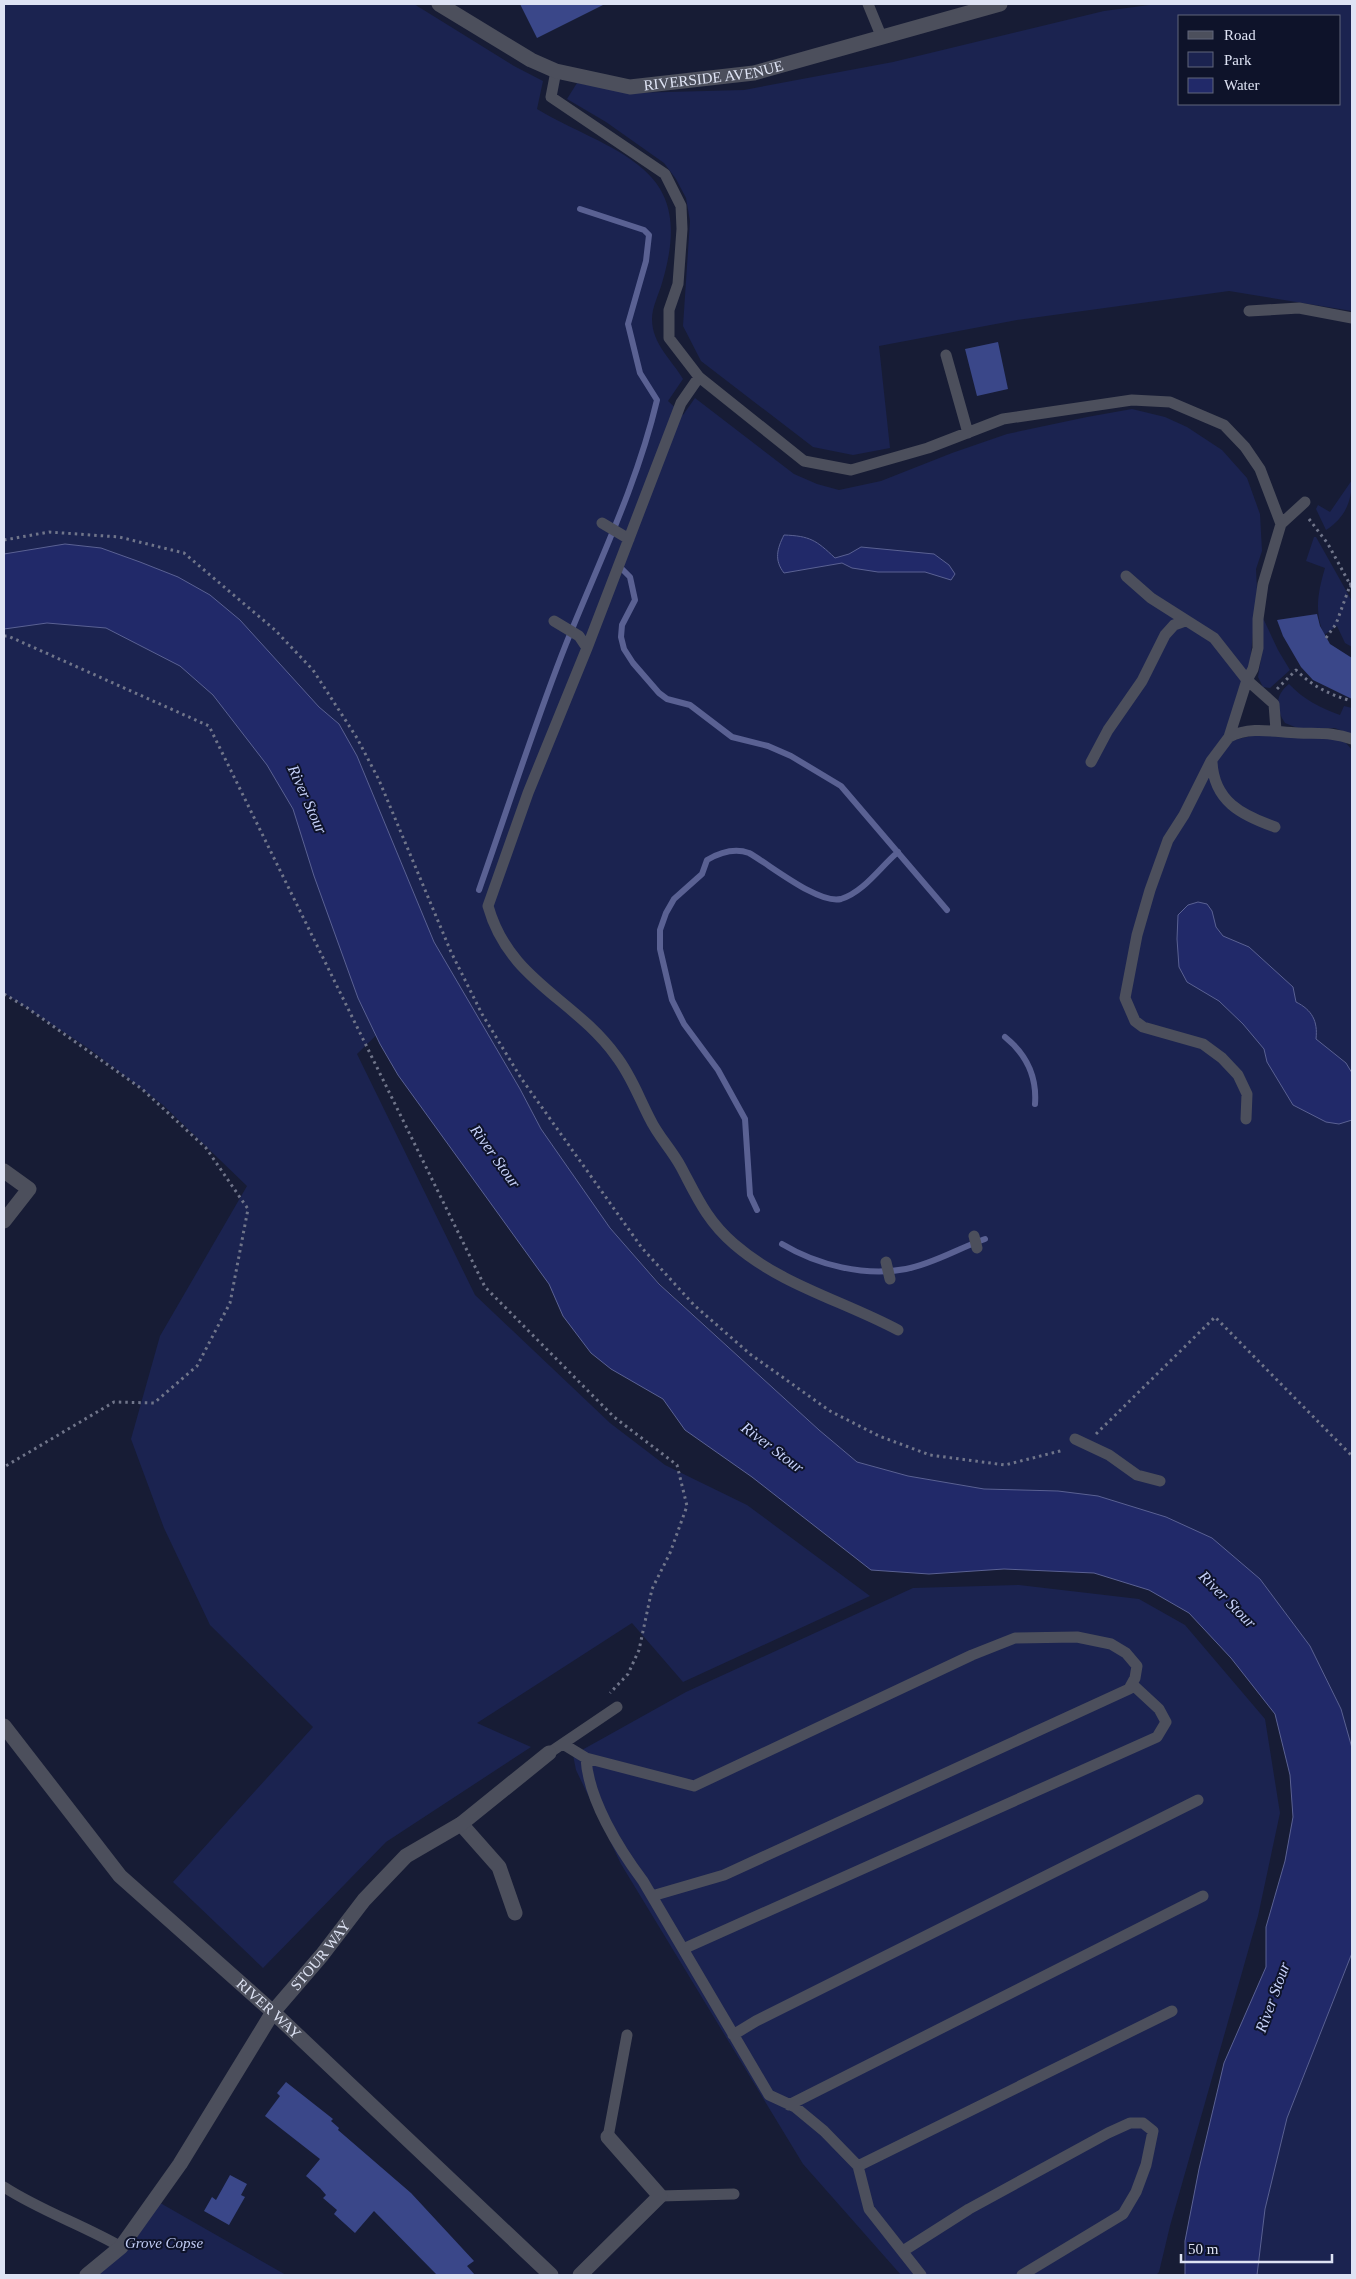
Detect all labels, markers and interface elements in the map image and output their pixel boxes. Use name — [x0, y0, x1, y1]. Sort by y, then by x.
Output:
legend — [1178, 15, 1341, 105]
text: Road — [1224, 27, 1256, 43]
text: Park — [1224, 52, 1252, 68]
street label: RIVERSIDE AVENUE — [643, 57, 785, 93]
text: Water — [1224, 77, 1259, 93]
water label: River Stour — [284, 761, 331, 837]
water label: River Stour — [467, 1121, 524, 1192]
water label: River Stour — [738, 1418, 808, 1477]
water label: River Stour — [1195, 1567, 1260, 1632]
street label: STOUR WAY — [287, 1917, 354, 1993]
water label: River Stour — [1252, 1959, 1293, 2035]
street label: RIVER WAY — [233, 1975, 304, 2042]
scale bar — [1181, 2232, 1332, 2264]
park label: Grove Copse — [125, 2235, 203, 2251]
text: 50 m — [1188, 2241, 1219, 2257]

